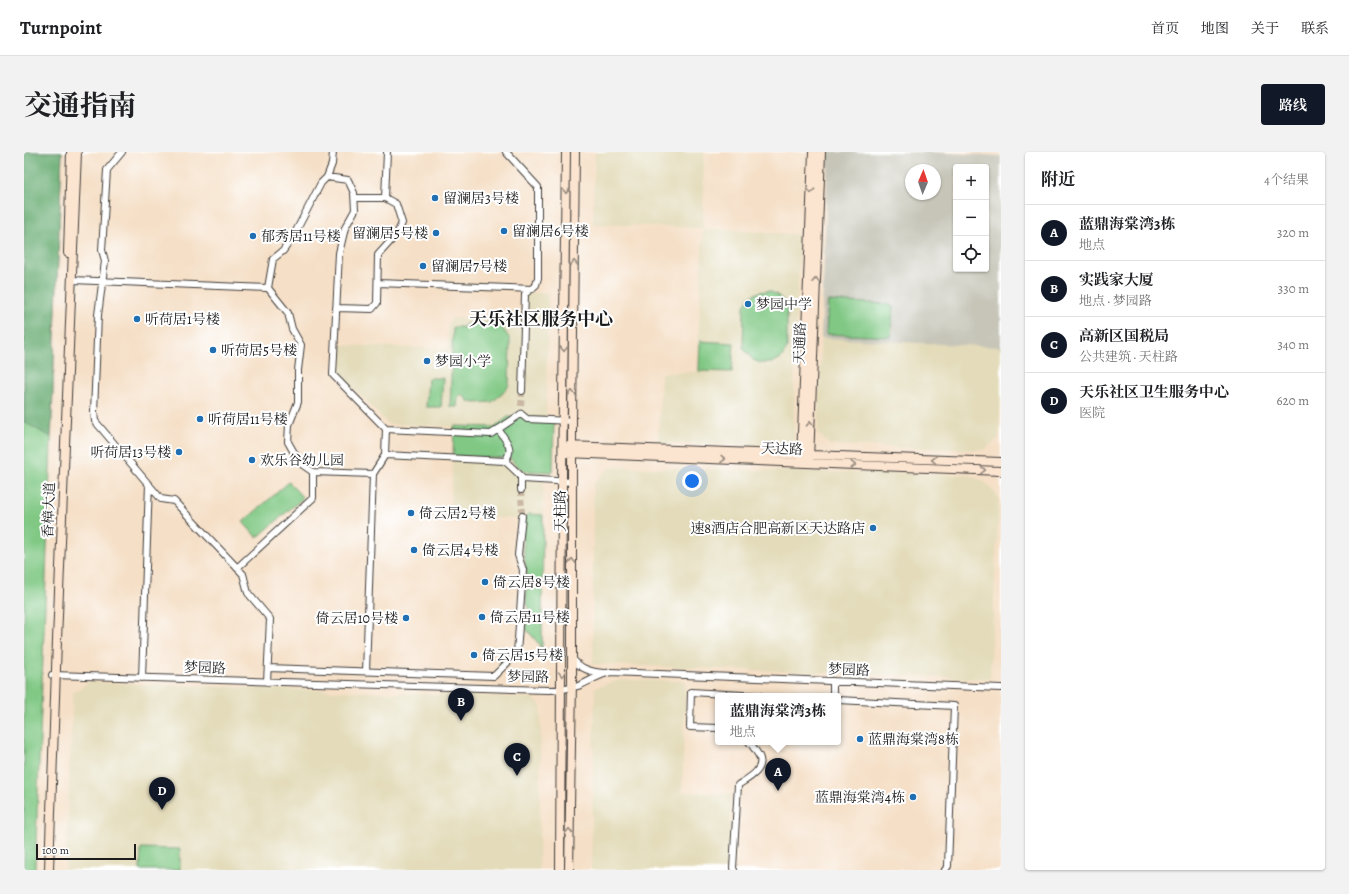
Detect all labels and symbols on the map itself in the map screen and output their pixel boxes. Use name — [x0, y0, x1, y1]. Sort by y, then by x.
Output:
north arrow — [905, 164, 941, 200]
one-way arrow — [562, 188, 570, 194]
one-way arrow — [807, 188, 816, 194]
place label: 留澜居3号楼 — [443, 189, 519, 208]
marker: 留澜居3号楼 — [430, 193, 440, 203]
place label: 留澜居6号楼 — [512, 222, 588, 241]
place label: 留澜居5号楼 — [352, 224, 428, 243]
marker: 留澜居6号楼 — [499, 226, 509, 236]
place label: 郁秀居11号楼 — [261, 227, 341, 246]
marker: 留澜居5号楼 — [431, 228, 441, 238]
marker: 郁秀居11号楼 — [248, 231, 258, 241]
place label: 留澜居7号楼 — [431, 257, 507, 276]
one-way arrow — [570, 260, 578, 266]
marker: 留澜居7号楼 — [418, 261, 428, 271]
one-way arrow — [811, 277, 820, 283]
place label: 梦园中学 — [756, 295, 812, 314]
marker: 梦园中学 — [743, 299, 753, 309]
district label: 天乐社区服务中心 — [469, 307, 613, 331]
place label: 听荷居1号楼 — [145, 310, 220, 329]
marker: 听荷居1号楼 — [132, 314, 142, 324]
street label: 天通路 — [790, 322, 810, 364]
place label: 听荷居5号楼 — [221, 341, 297, 360]
marker: 听荷居5号楼 — [208, 345, 218, 355]
one-way arrow — [560, 346, 569, 352]
place label: 梦园小学 — [435, 352, 491, 371]
marker: 梦园小学 — [422, 356, 432, 366]
one-way arrow — [568, 390, 576, 396]
place label: 听荷居11号楼 — [208, 410, 288, 429]
marker: 听荷居11号楼 — [195, 414, 205, 424]
one-way arrow — [806, 421, 814, 427]
street label: 天达路 — [761, 439, 803, 459]
place label: 听荷居13号楼 — [90, 443, 171, 462]
marker: 听荷居13号楼 — [174, 447, 184, 457]
place label: 欢乐谷幼儿园 — [260, 451, 344, 470]
marker: 欢乐谷幼儿园 — [247, 455, 257, 465]
one-way arrow — [720, 455, 726, 463]
one-way arrow — [931, 455, 937, 464]
one-way arrow — [850, 460, 856, 469]
one-way arrow — [980, 466, 986, 474]
your location — [682, 471, 702, 491]
street label: 香樟大道 — [39, 482, 59, 538]
street label: 天柱路 — [551, 490, 570, 532]
place label: 倚云居2号楼 — [419, 504, 496, 523]
marker: 倚云居2号楼 — [406, 508, 416, 518]
place label: 速8酒店合肥高新区天达路店 — [690, 519, 865, 538]
marker: 速8酒店合肥高新区天达路店 — [868, 523, 878, 533]
place label: 倚云居4号楼 — [422, 541, 498, 560]
marker: 倚云居4号楼 — [409, 545, 419, 555]
one-way arrow — [568, 558, 576, 564]
place label: 倚云居8号楼 — [493, 573, 570, 592]
marker: 倚云居8号楼 — [480, 577, 490, 587]
place label: 倚云居11号楼 — [490, 608, 570, 627]
place label: 倚云居10号楼 — [316, 609, 398, 628]
marker: 倚云居11号楼 — [477, 612, 487, 622]
marker: 倚云居10号楼 — [401, 613, 411, 623]
place label: 倚云居15号楼 — [482, 646, 563, 665]
marker: 倚云居15号楼 — [469, 650, 479, 660]
street label: 梦园路 — [184, 658, 226, 678]
street label: 梦园路 — [828, 660, 870, 680]
street label: 梦园路 — [507, 667, 549, 687]
one-way arrow — [558, 671, 566, 677]
pin: B — [448, 688, 474, 721]
place label: 蓝鼎海棠湾8栋 — [868, 730, 959, 749]
marker: 蓝鼎海棠湾8栋 — [855, 734, 865, 744]
pin: C — [504, 743, 530, 776]
pin: A — [765, 758, 791, 791]
pin: D — [149, 777, 175, 810]
place label: 蓝鼎海棠湾4栋 — [815, 788, 905, 807]
marker: 蓝鼎海棠湾4栋 — [908, 792, 918, 802]
one-way arrow — [565, 828, 573, 834]
scale bar — [36, 842, 136, 861]

